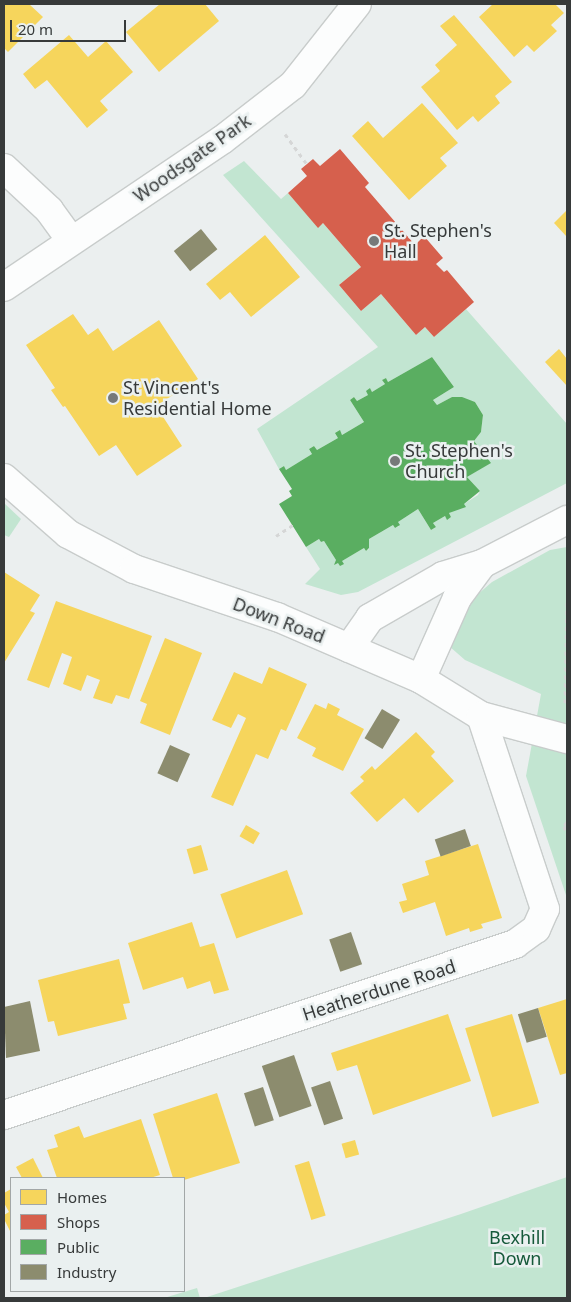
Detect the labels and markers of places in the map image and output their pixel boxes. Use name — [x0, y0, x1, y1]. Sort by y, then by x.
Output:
place label: St. Stephen's Hall — [384, 220, 492, 262]
marker: St. Stephen's Hall — [368, 235, 380, 247]
place label: St Vincent's Residential Home — [123, 377, 272, 419]
marker: St Vincent's Residential Home — [107, 392, 119, 404]
place label: St. Stephen's Church — [405, 440, 513, 482]
marker: St. Stephen's Church — [389, 455, 401, 467]

